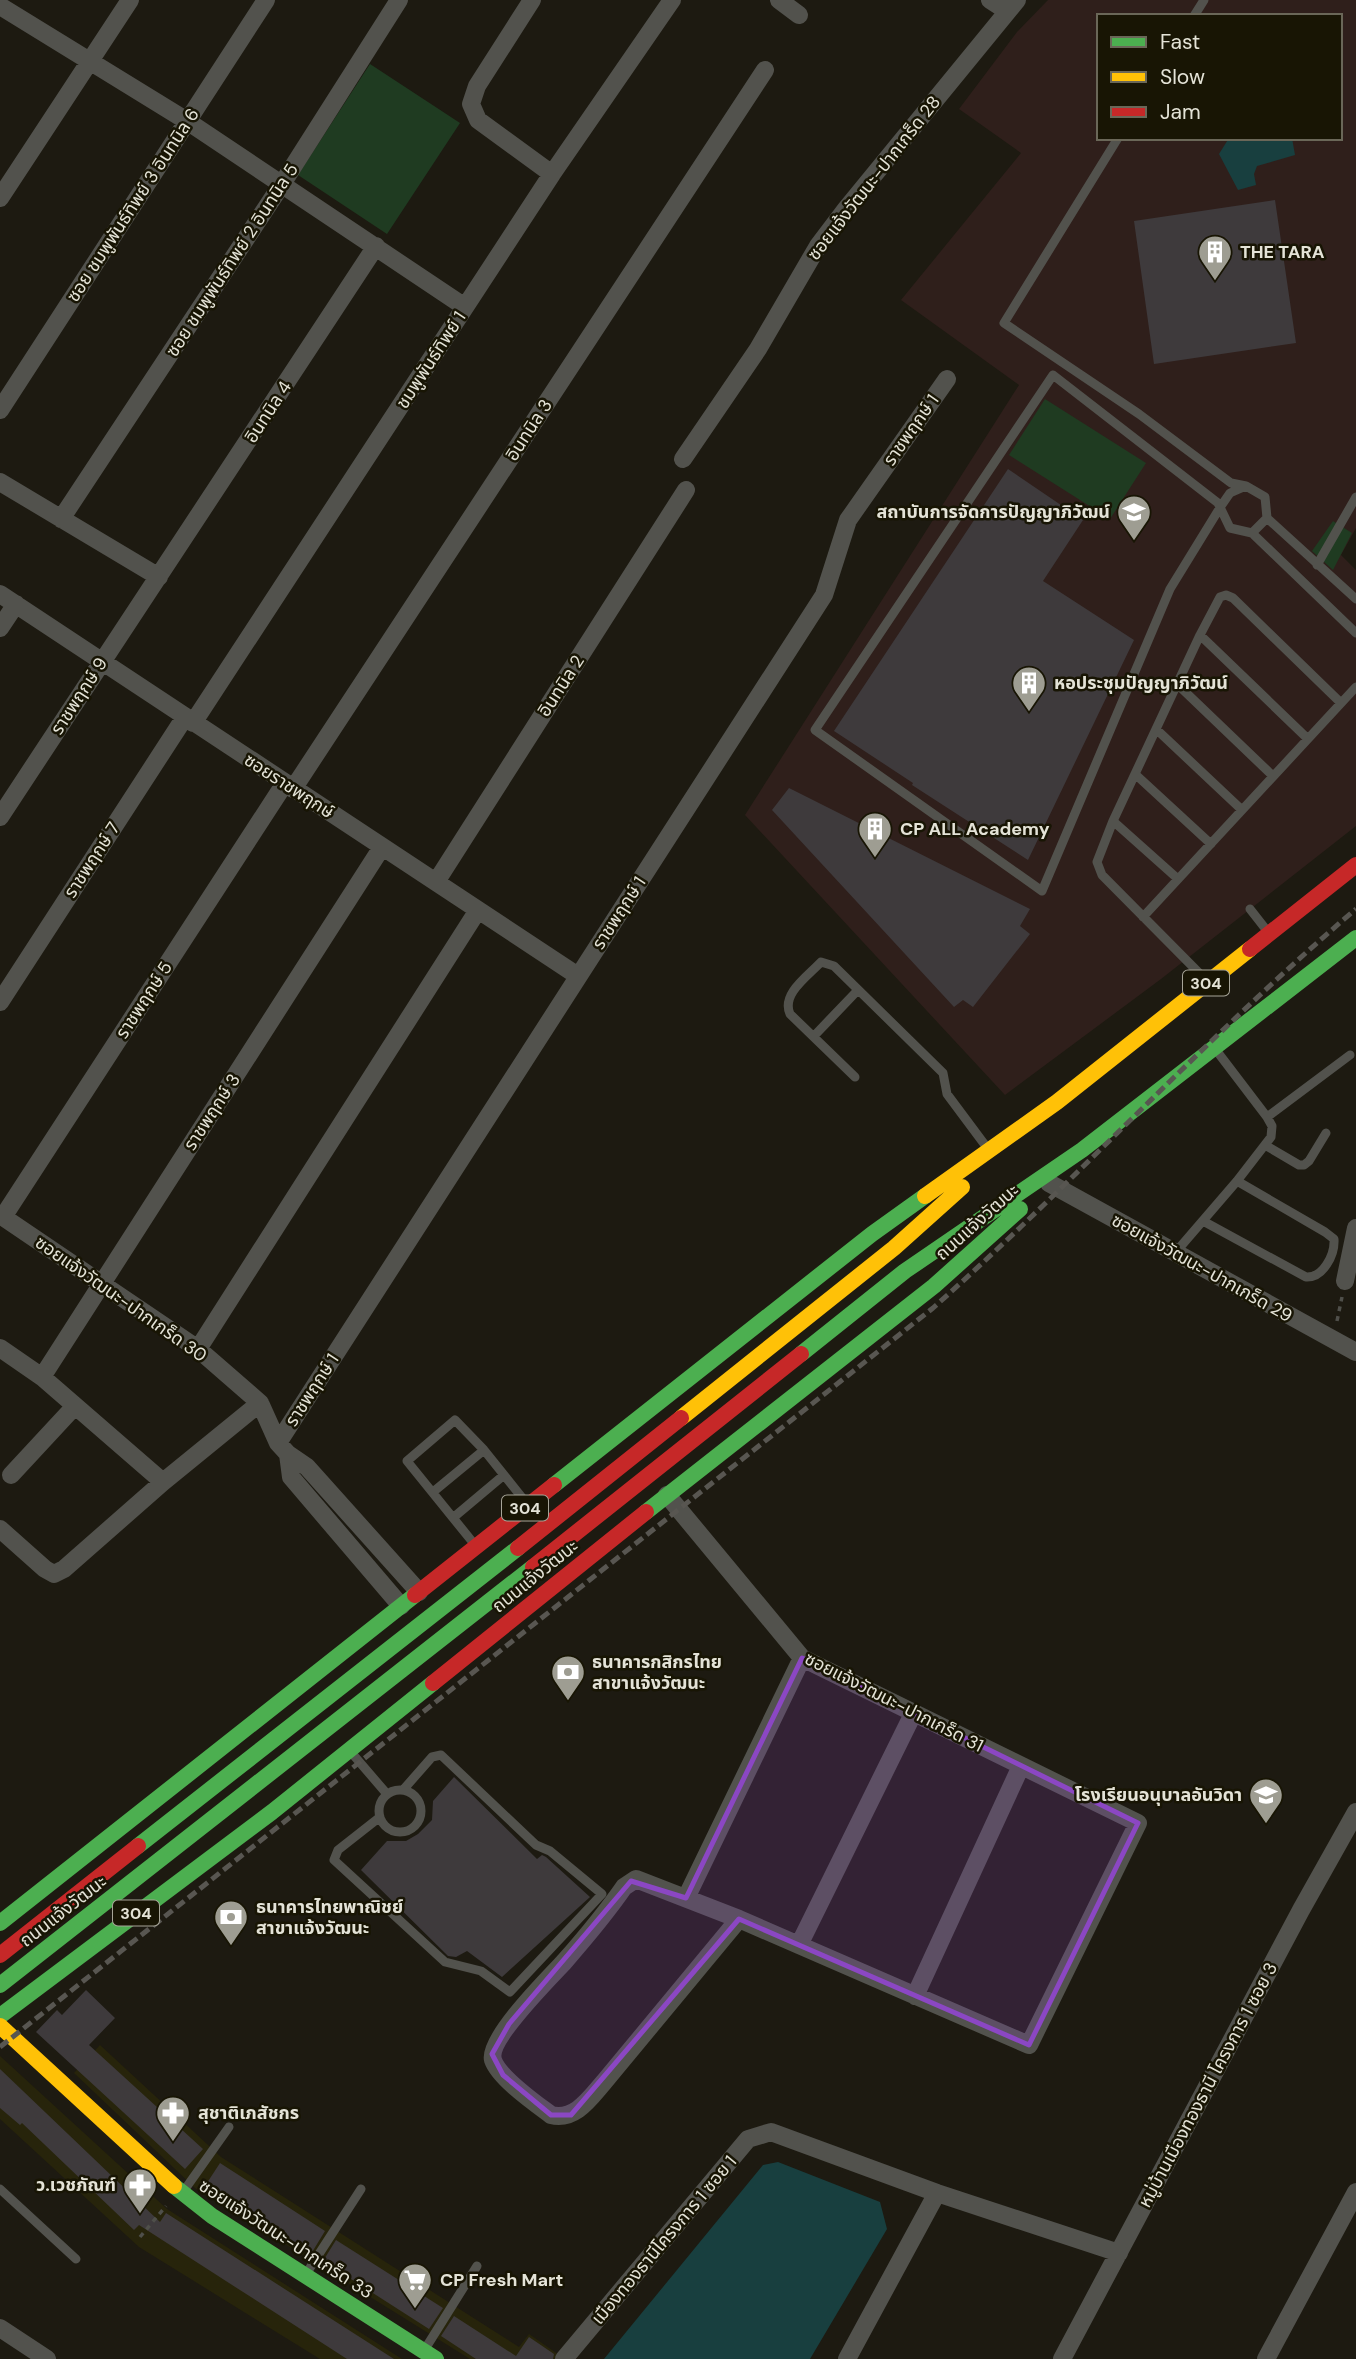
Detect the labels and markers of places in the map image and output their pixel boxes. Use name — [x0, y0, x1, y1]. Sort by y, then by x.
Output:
building icon: THE TARA — [1196, 233, 1234, 282]
place label: THE TARA — [1240, 240, 1325, 264]
school or university icon: สถาบันการจัดการปัญญาภิวัฒน์ — [1115, 493, 1153, 542]
place label: สถาบันการจัดการปัญญาภิวัฒน์ — [877, 500, 1110, 524]
building icon: หอประชุมปัญญาภิวัฒน์ — [1010, 664, 1048, 713]
place label: หอประชุมปัญญาภิวัฒน์ — [1054, 671, 1228, 695]
building icon: CP ALL Academy — [856, 810, 894, 859]
place label: CP ALL Academy — [900, 817, 1050, 841]
place label: ธนาคารกสิกรไทย สาขาแจ้งวัฒนะ — [592, 1650, 722, 1695]
bank icon: ธนาคารกสิกรไทย สาขาแจ้งวัฒนะ — [549, 1653, 587, 1702]
school or university icon: โรงเรียนอนุบาลอันวิดา — [1247, 1776, 1285, 1825]
place label: โรงเรียนอนุบาลอันวิดา — [1075, 1783, 1242, 1807]
place label: ธนาคารไทยพาณิชย์ สาขาแจ้งวัฒนะ — [256, 1895, 403, 1940]
bank icon: ธนาคารไทยพาณิชย์ สาขาแจ้งวัฒนะ — [212, 1898, 250, 1947]
pharmacy icon: สุชาติเภสัชกร — [154, 2094, 192, 2143]
place label: สุชาติเภสัชกร — [198, 2101, 299, 2125]
pharmacy icon: ว.เวชภัณฑ์ — [121, 2166, 159, 2215]
place label: ว.เวชภัณฑ์ — [36, 2173, 116, 2197]
supermarket icon: CP Fresh Mart — [396, 2261, 434, 2310]
place label: CP Fresh Mart — [440, 2268, 563, 2292]

